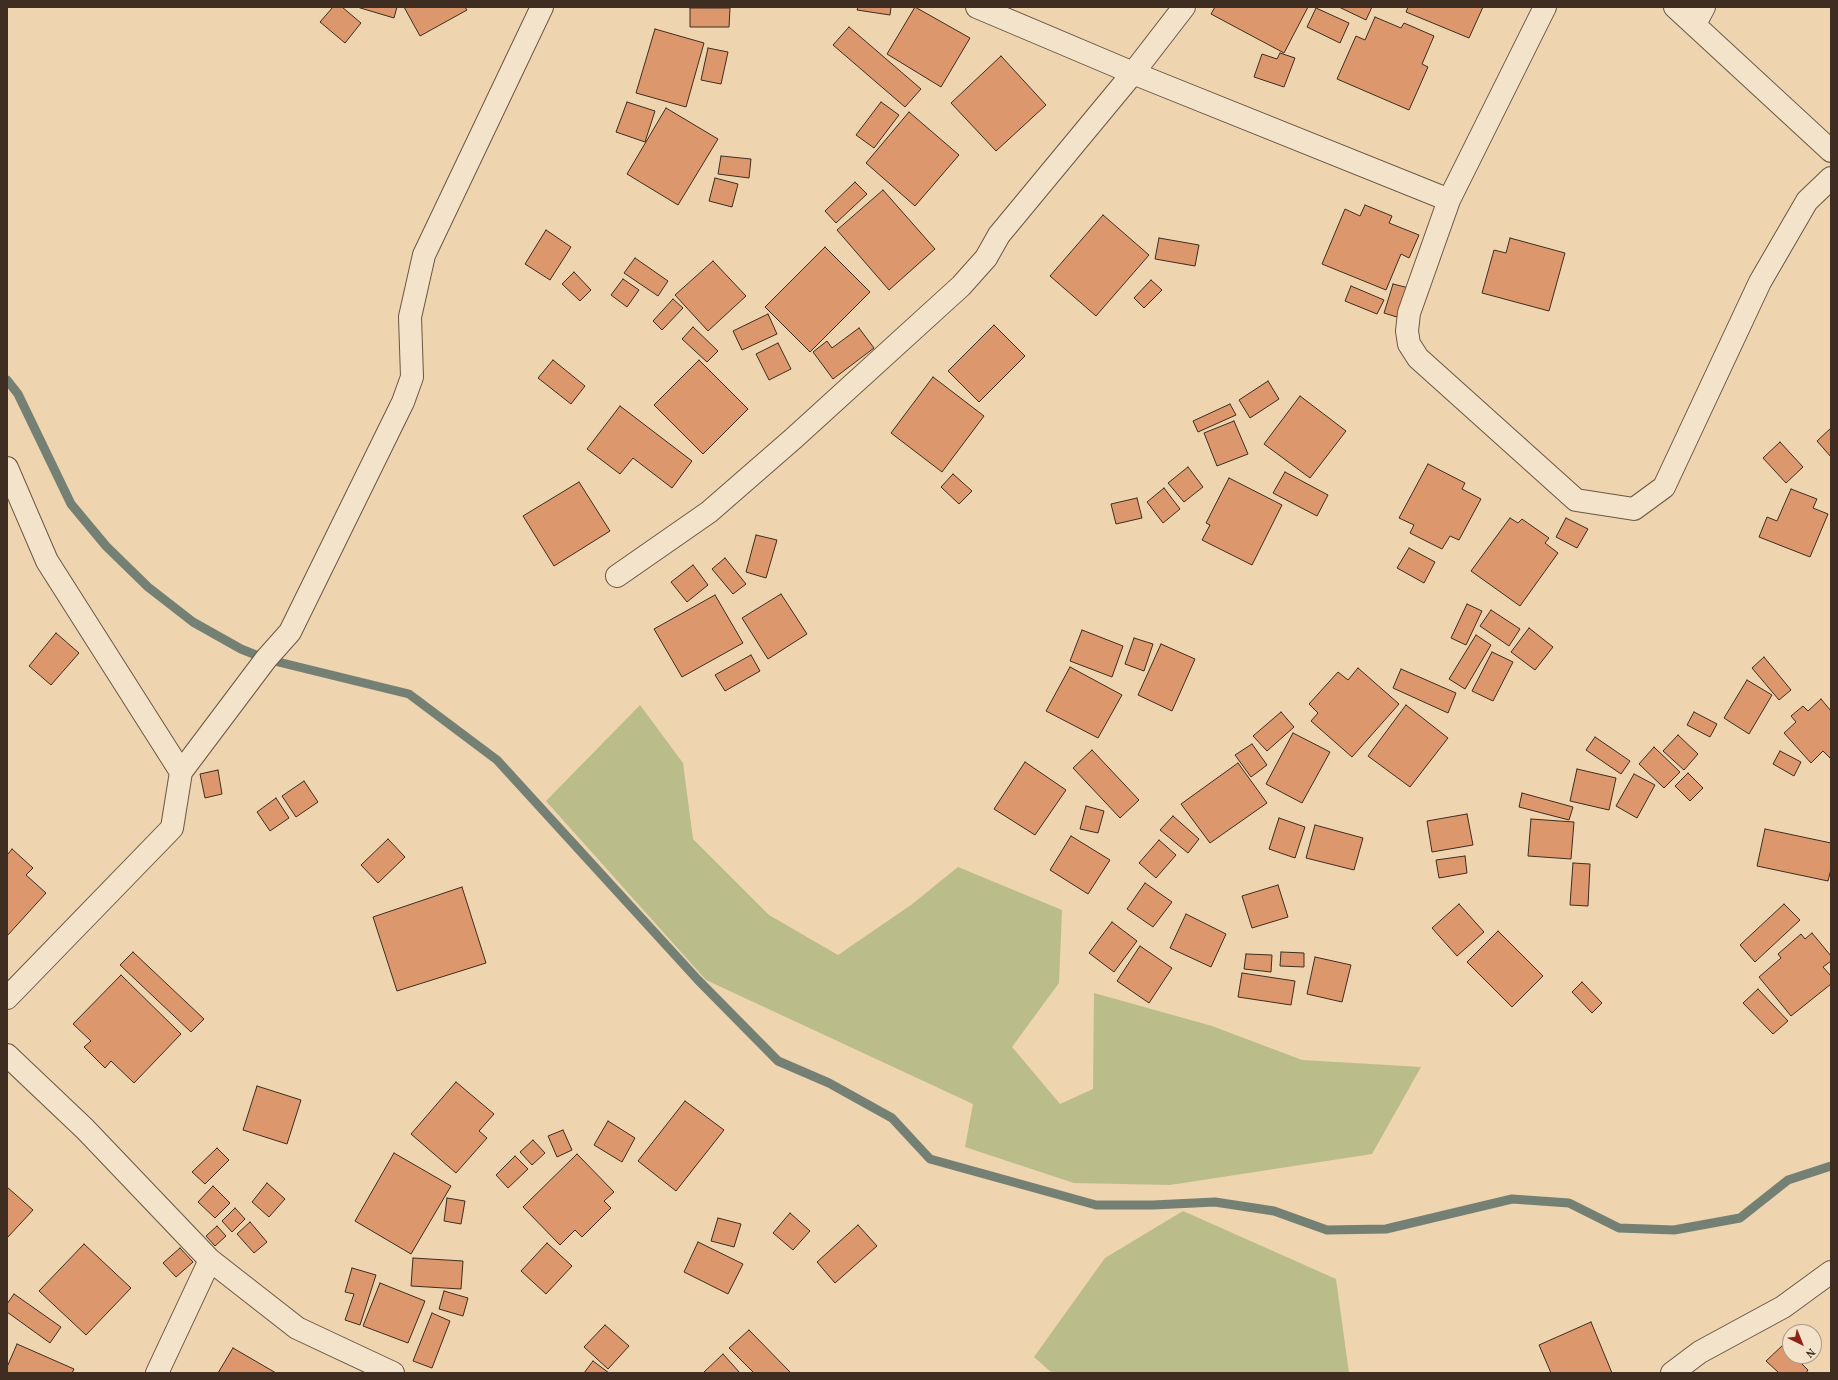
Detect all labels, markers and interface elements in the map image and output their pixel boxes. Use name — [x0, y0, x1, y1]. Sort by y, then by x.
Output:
north arrow — [1782, 1324, 1822, 1364]
text: N — [1802, 1344, 1818, 1361]

